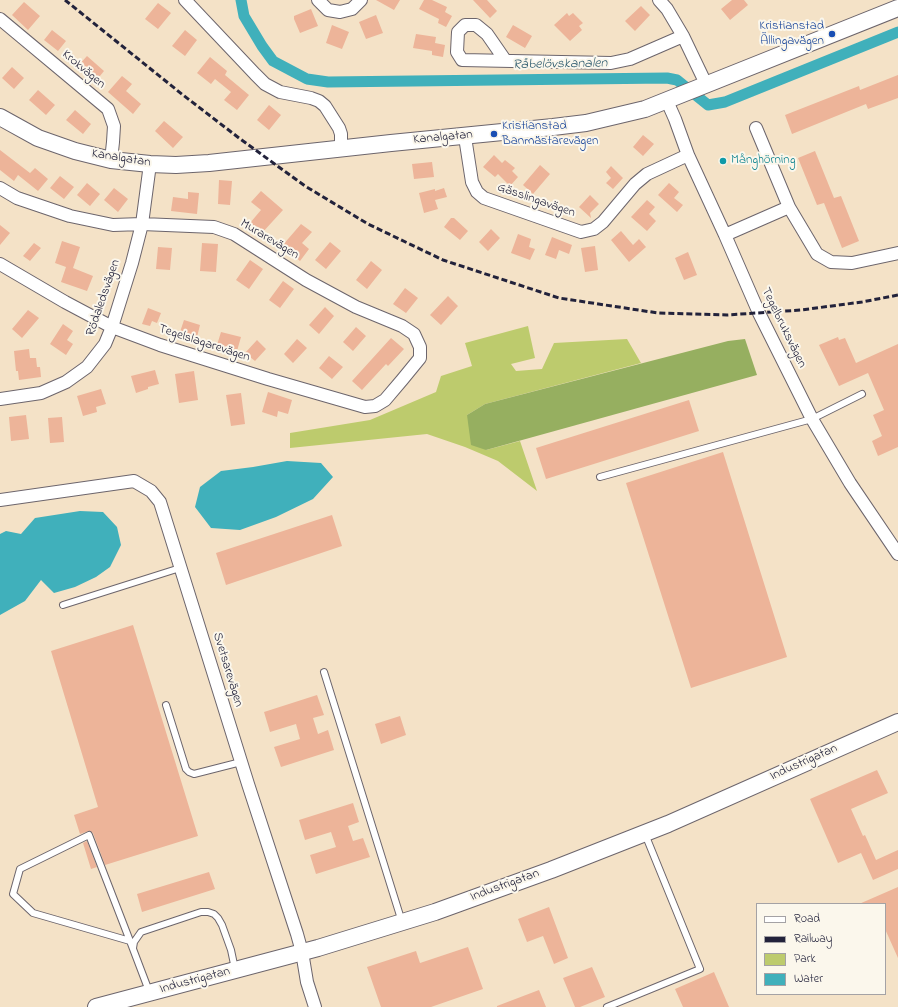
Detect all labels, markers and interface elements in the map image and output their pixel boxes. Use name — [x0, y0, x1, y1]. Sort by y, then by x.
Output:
place label: Kristianstad Ällingavägen — [759, 19, 824, 50]
marker: Kristianstad Ällingavägen — [827, 29, 837, 39]
street label: Krokvägen — [58, 47, 108, 93]
water label: Råbelövskanalen — [512, 56, 608, 74]
place label: Kristianstad Banmästarevägen — [502, 119, 598, 150]
street label: Kanalgatan — [413, 128, 473, 148]
marker: Kristianstad Banmästarevägen — [489, 129, 499, 139]
street label: Kanalgatan — [90, 147, 152, 171]
place label: Månghörning — [731, 153, 796, 169]
marker: Månghörning — [718, 156, 728, 166]
street label: Gässlingavägen — [495, 180, 577, 222]
street label: Murarevägen — [237, 216, 301, 264]
street label: Rödaledsvägen — [84, 258, 124, 338]
street label: Tegelbruksvägen — [757, 285, 809, 371]
street label: Tegelslagarevägen — [156, 322, 252, 366]
street label: Svetsarevägen — [208, 631, 246, 709]
street label: Industrigatan — [768, 741, 840, 785]
street label: Industrigatan — [468, 866, 542, 906]
legend — [756, 903, 886, 995]
text: Road — [794, 910, 820, 928]
text: Railway — [794, 930, 832, 948]
text: Park — [794, 950, 816, 968]
street label: Industrigatan — [158, 964, 232, 998]
text: Water — [794, 970, 823, 988]

